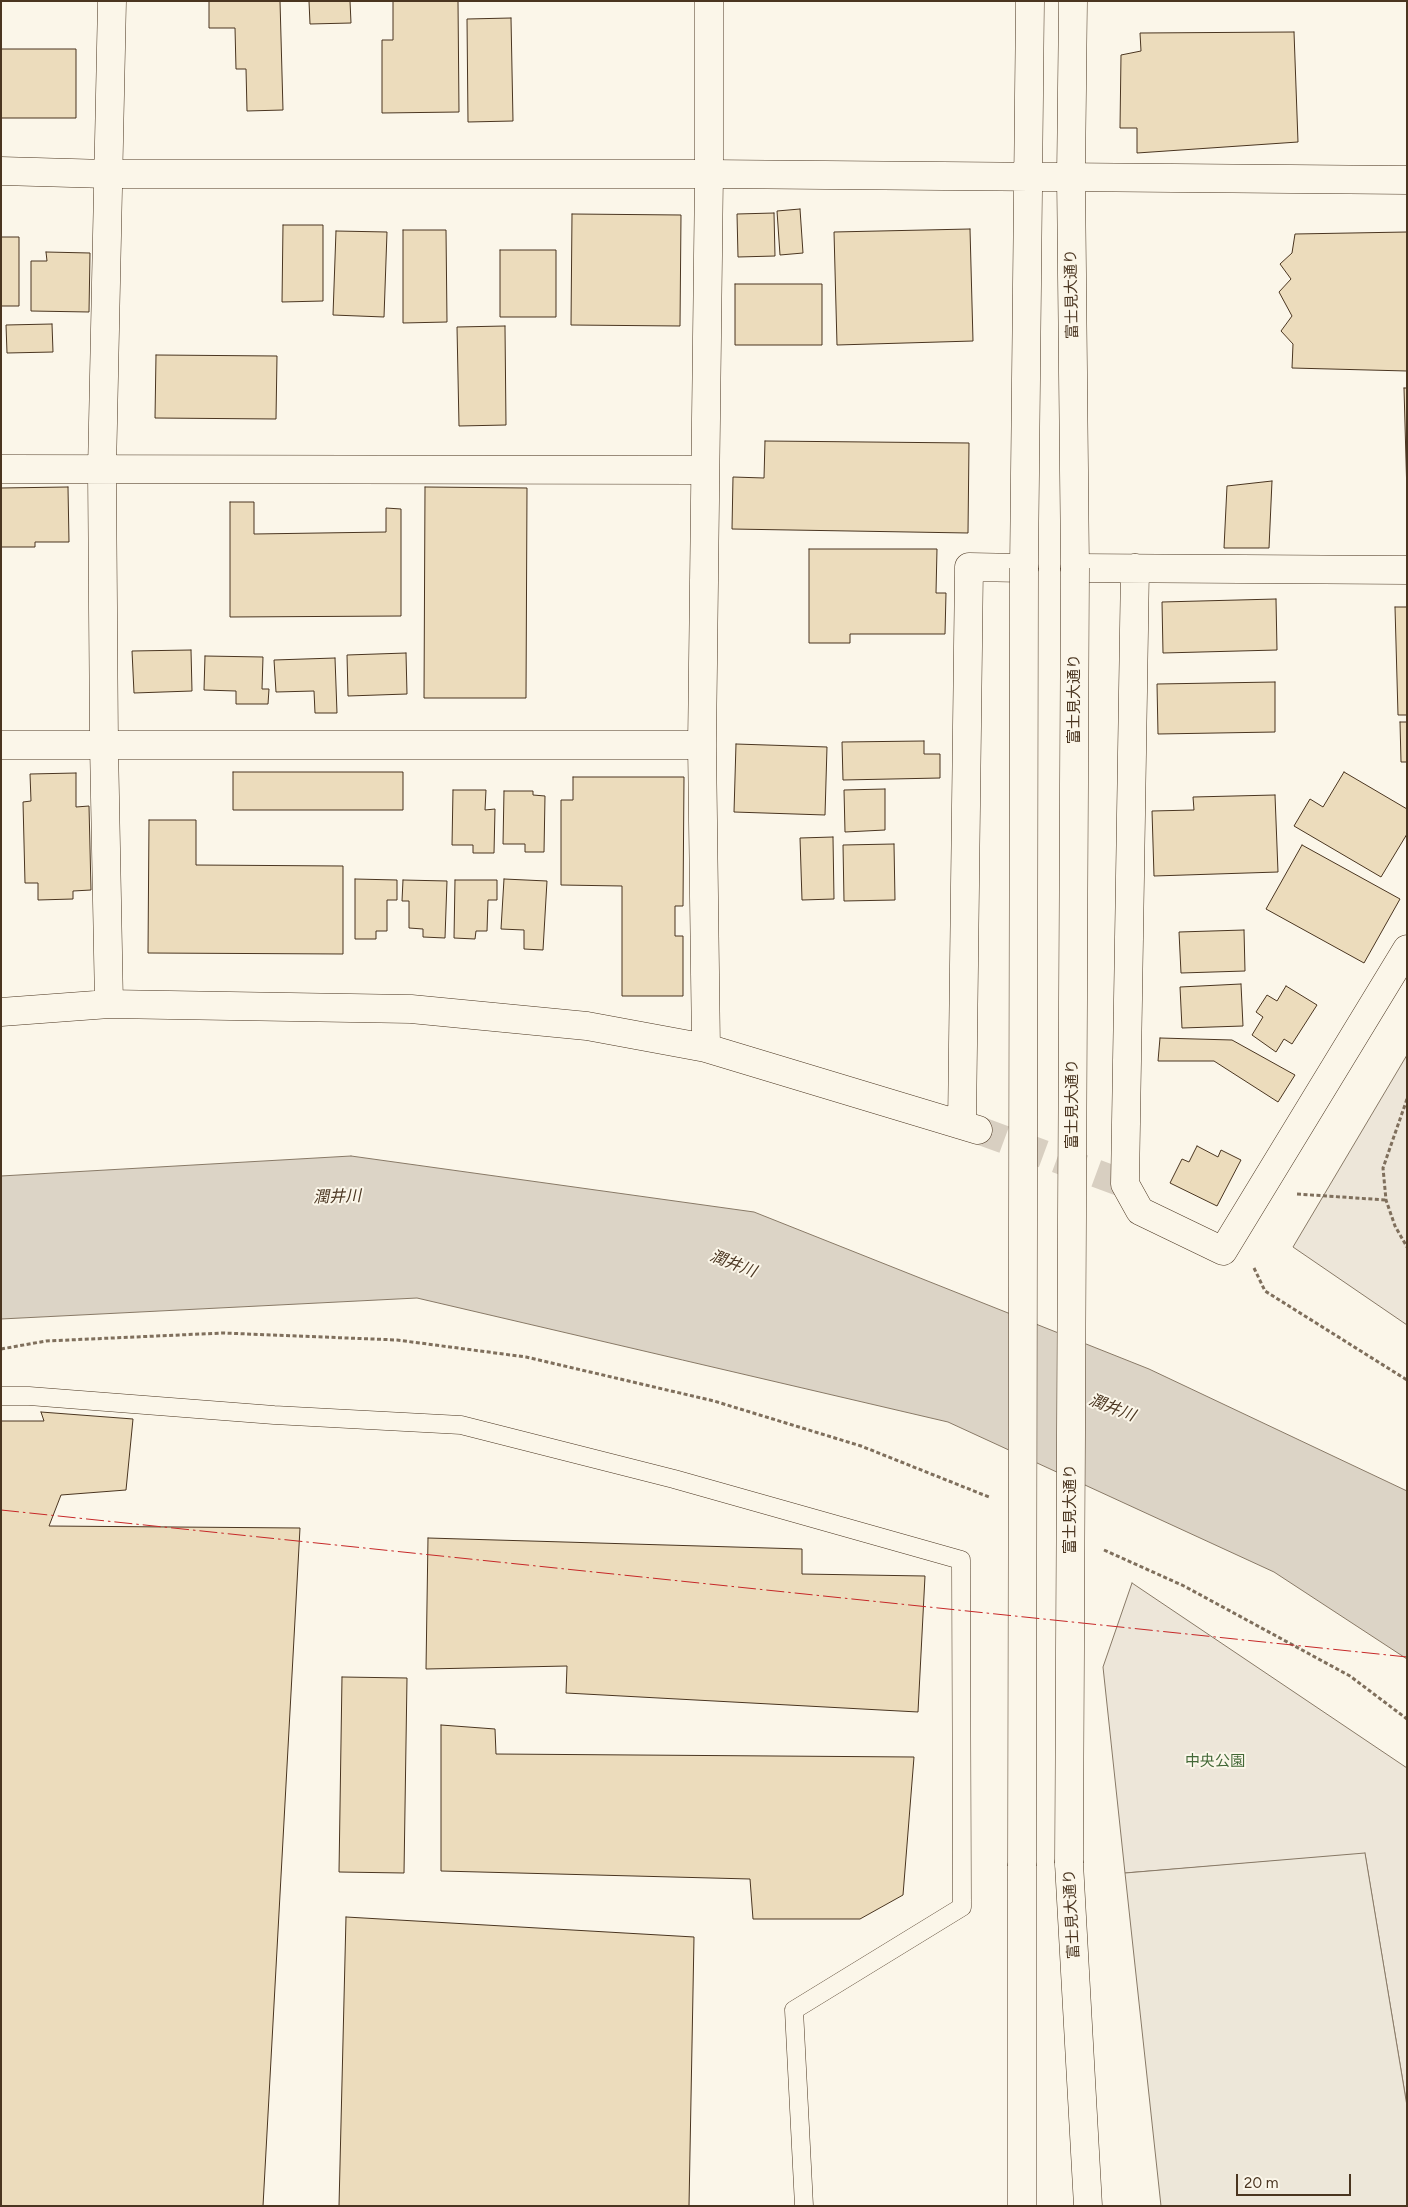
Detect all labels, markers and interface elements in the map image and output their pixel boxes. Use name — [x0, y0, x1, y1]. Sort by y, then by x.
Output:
street label: 富士見大通り — [1062, 249, 1082, 339]
street label: 富士見大通り — [1066, 654, 1084, 744]
street label: 富士見大通り — [1064, 1059, 1082, 1149]
water label: 潤井川 — [313, 1187, 361, 1207]
water label: 潤井川 — [707, 1246, 759, 1282]
water label: 潤井川 — [1086, 1390, 1138, 1426]
street label: 富士見大通り — [1062, 1464, 1080, 1554]
park label: 中央公園 — [1185, 1753, 1245, 1771]
street label: 富士見大通り — [1061, 1869, 1083, 1959]
scale bar — [1238, 2164, 1353, 2196]
text: 20 m — [1244, 2174, 1278, 2192]

